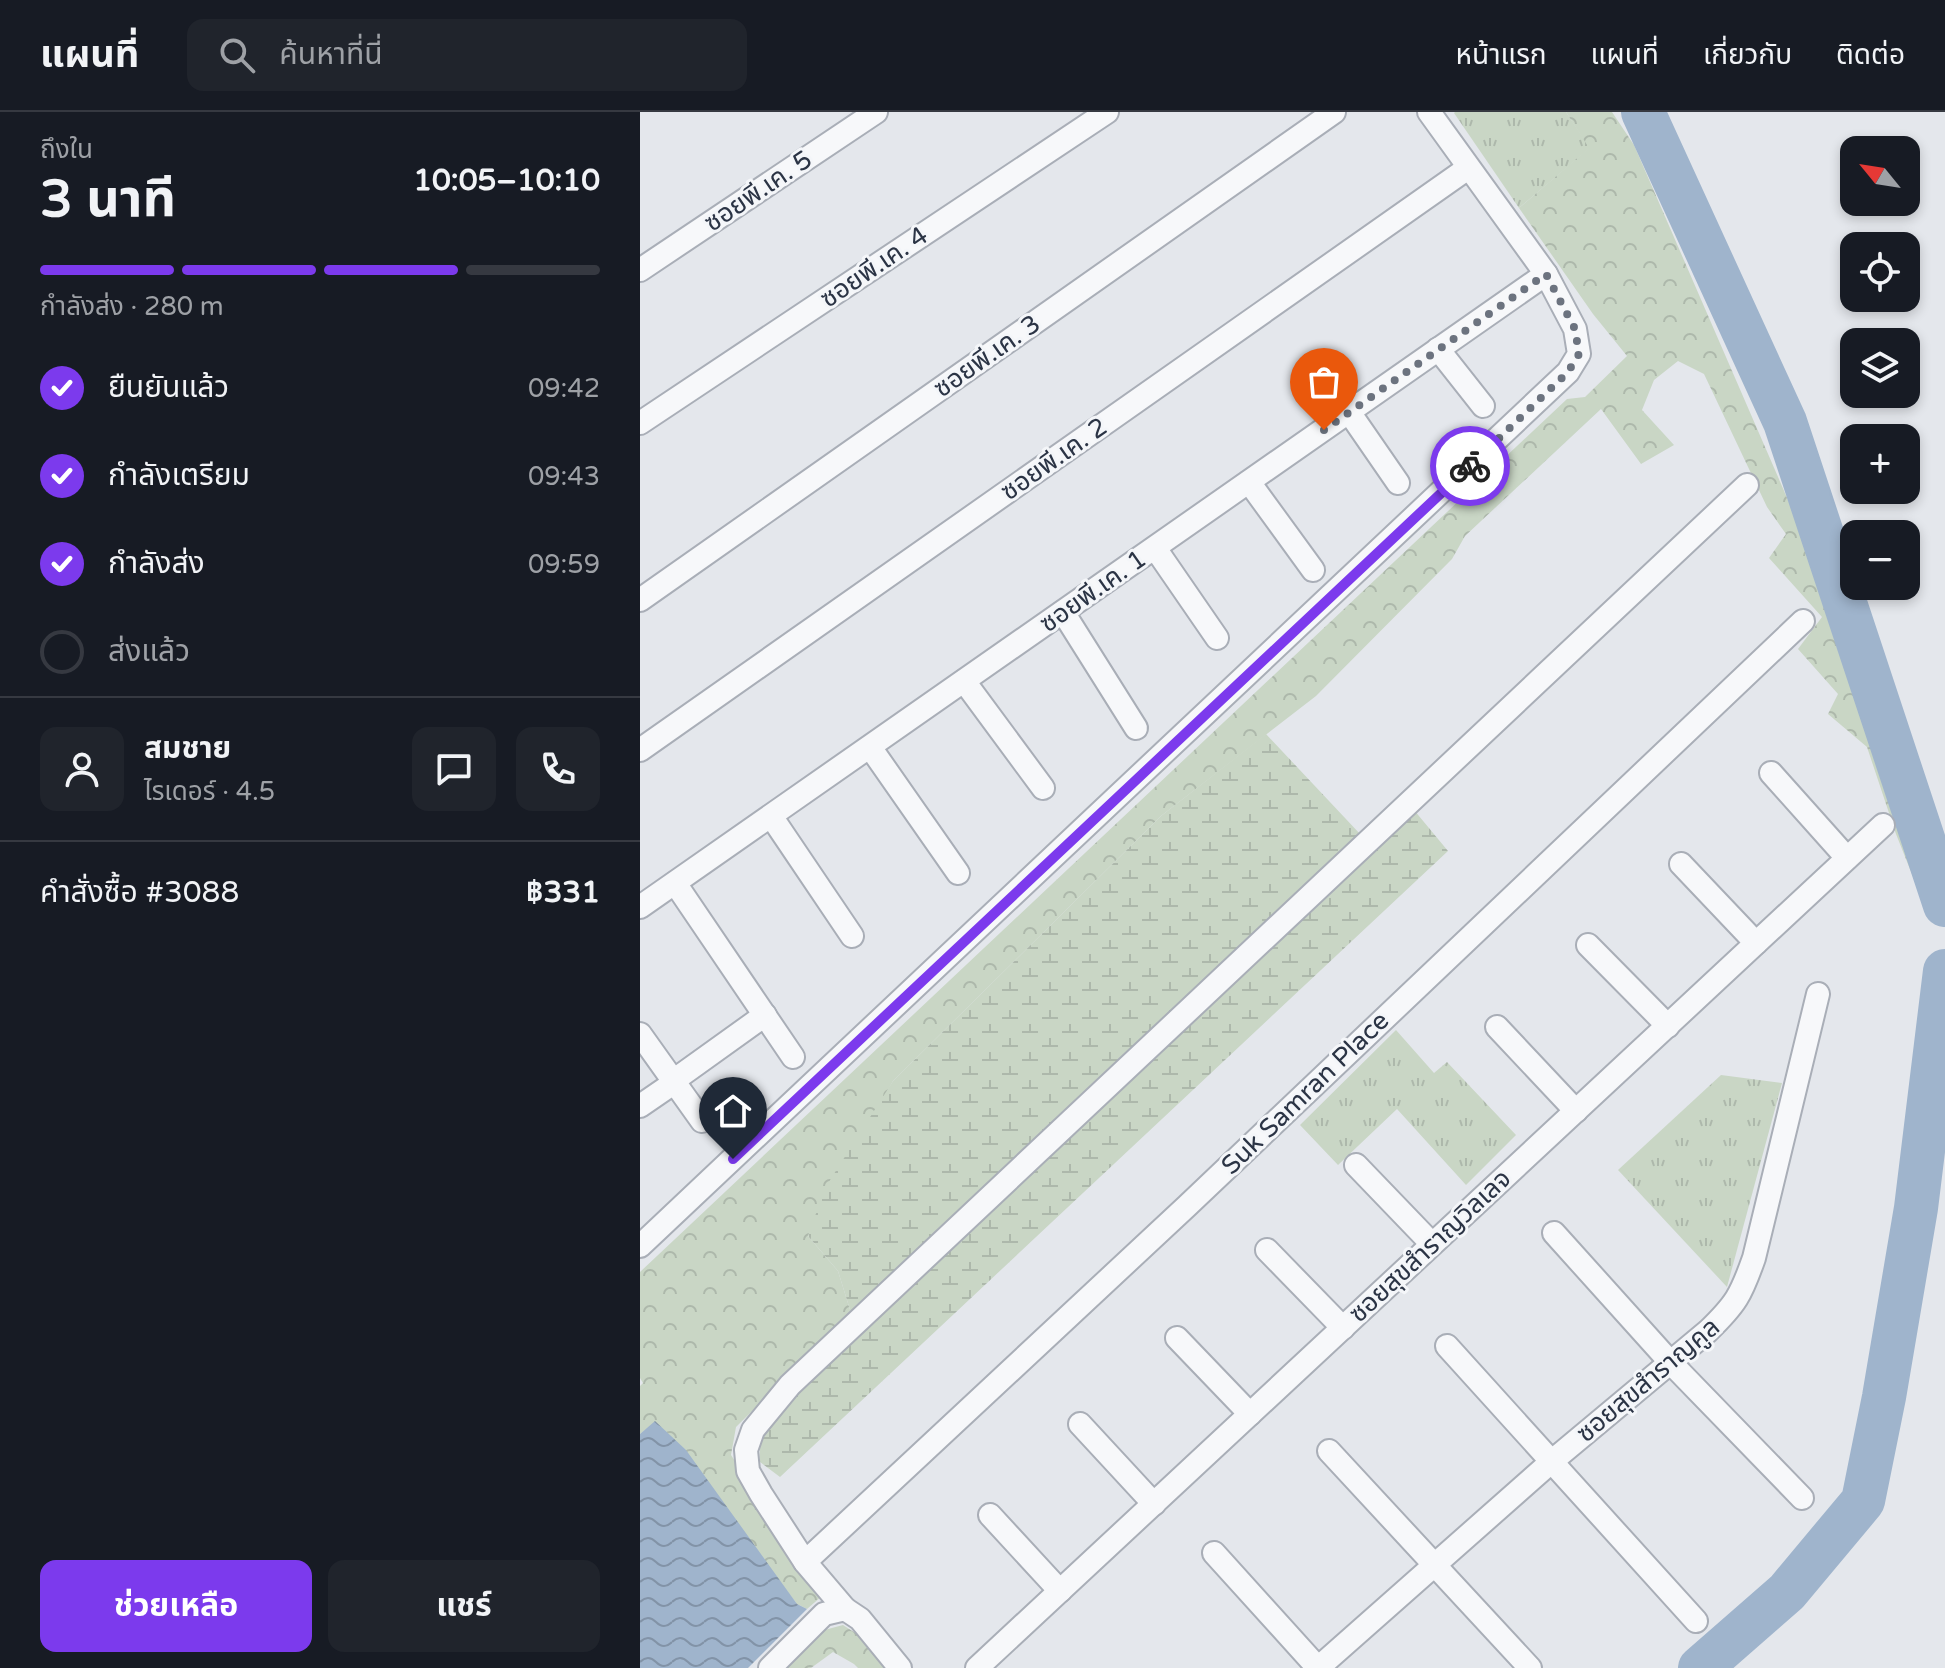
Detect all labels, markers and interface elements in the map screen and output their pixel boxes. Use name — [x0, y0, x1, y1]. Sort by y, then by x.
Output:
search box — [187, 19, 747, 91]
text: แผนที่ — [40, 32, 139, 78]
icon: search — [215, 33, 259, 77]
text: ค้นหาที่นี่ — [279, 36, 383, 73]
text: หน้าแรก — [1456, 38, 1547, 72]
text: แผนที่ — [1591, 38, 1659, 72]
text: เกี่ยวกับ — [1703, 38, 1792, 72]
text: ติดต่อ — [1836, 38, 1905, 72]
text: ถึงใน — [40, 134, 93, 165]
north arrow — [1840, 136, 1920, 216]
map controls — [1840, 136, 1920, 600]
street label: ซอยพี.เค. 5 — [698, 144, 818, 238]
text: 10:05–10:10 — [413, 162, 600, 199]
text: 3 นาที — [40, 168, 176, 231]
street label: ซอยพี.เค. 4 — [814, 220, 934, 314]
button: locate — [1840, 232, 1920, 312]
text: กำลังส่ง · 280 m — [40, 291, 224, 322]
street label: ซอยพี.เค. 3 — [928, 308, 1046, 404]
button: layers — [1840, 328, 1920, 408]
pin — [1290, 348, 1358, 430]
icon: bag — [1302, 360, 1346, 404]
icon: check — [40, 366, 84, 410]
text: ยืนยันแล้ว — [108, 369, 229, 406]
text: 09:42 — [528, 373, 600, 404]
street label: ซอยพี.เค. 2 — [995, 411, 1113, 507]
button: + — [1840, 424, 1920, 504]
courier — [1430, 426, 1510, 506]
icon: bike — [1448, 444, 1492, 488]
icon: check — [40, 454, 84, 498]
text: กำลังเตรียม — [108, 457, 250, 494]
text: 09:43 — [528, 461, 600, 492]
button: − — [1840, 520, 1920, 600]
icon: check — [40, 542, 84, 586]
street label: ซอยพี.เค. 1 — [1034, 543, 1152, 639]
text: กำลังส่ง — [108, 545, 205, 582]
text: 09:59 — [528, 549, 600, 580]
text: ส่งแล้ว — [108, 633, 190, 670]
button: person — [40, 727, 124, 811]
button: chat — [412, 727, 496, 811]
button: phone — [516, 727, 600, 811]
text: สมชาย — [144, 730, 231, 767]
text: ไรเดอร์ · 4.5 — [144, 776, 275, 807]
text: คำสั่งซื้อ #3088 — [40, 874, 239, 911]
text: ฿331 — [526, 874, 600, 911]
street label: Suk Samran Place — [1215, 1005, 1395, 1181]
pin — [699, 1077, 767, 1159]
icon: home — [711, 1089, 755, 1133]
street label: ซอยสุขสำราญวิลเลจ — [1343, 1163, 1517, 1329]
street label: ซอยสุขสำราญคูล — [1570, 1311, 1726, 1449]
button: ช่วยเหลือ — [40, 1560, 312, 1652]
button: แชร์ — [328, 1560, 600, 1652]

